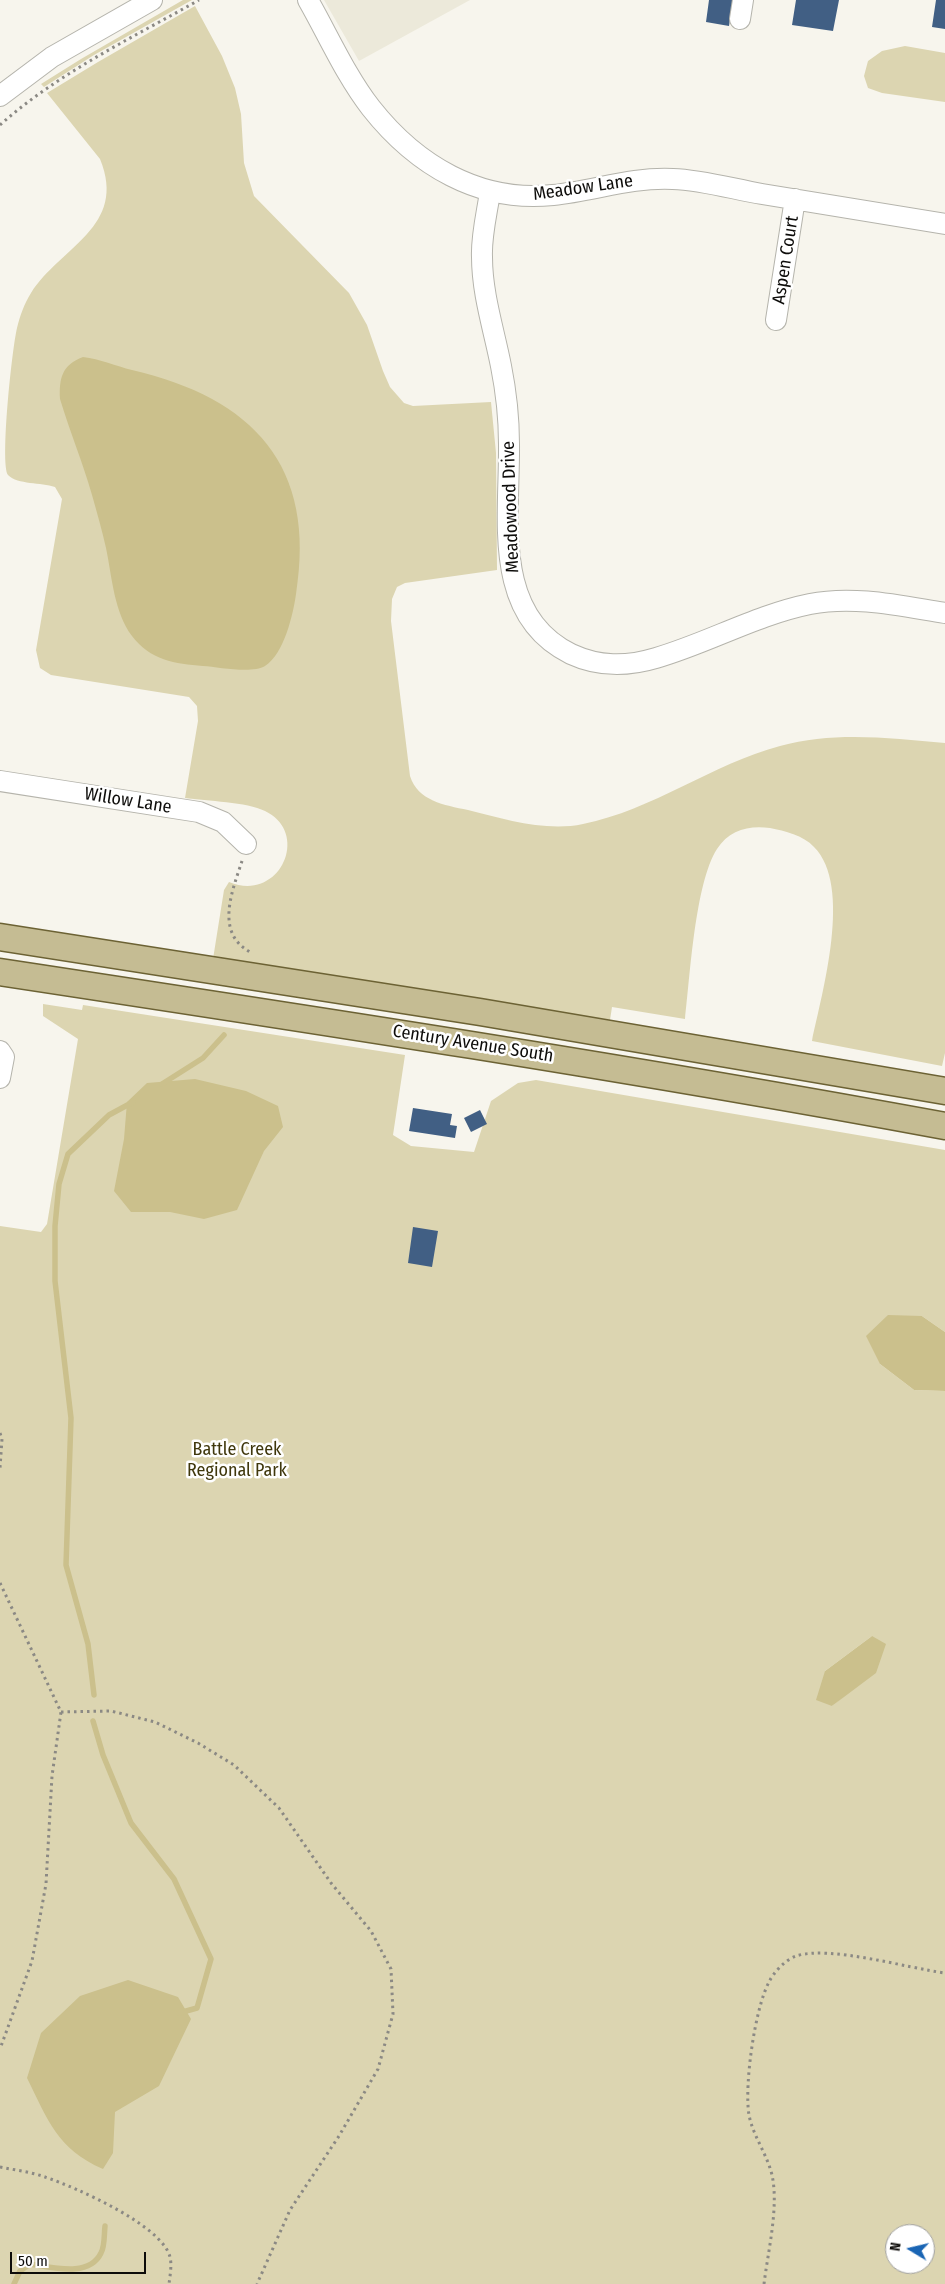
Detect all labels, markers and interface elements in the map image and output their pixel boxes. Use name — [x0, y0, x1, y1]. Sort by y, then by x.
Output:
street label: Meadow Lane — [532, 170, 634, 206]
street label: Aspen Court — [768, 214, 804, 306]
street label: Meadowood Drive — [498, 441, 524, 573]
street label: Willow Lane — [83, 783, 173, 819]
street label: Century Avenue South — [391, 1021, 555, 1067]
park label: Battle Creek Regional Park — [187, 1439, 287, 1482]
north arrow — [885, 2224, 935, 2274]
text: N — [887, 2241, 905, 2252]
scale bar — [12, 2242, 149, 2274]
text: 50 m — [18, 2252, 48, 2270]

